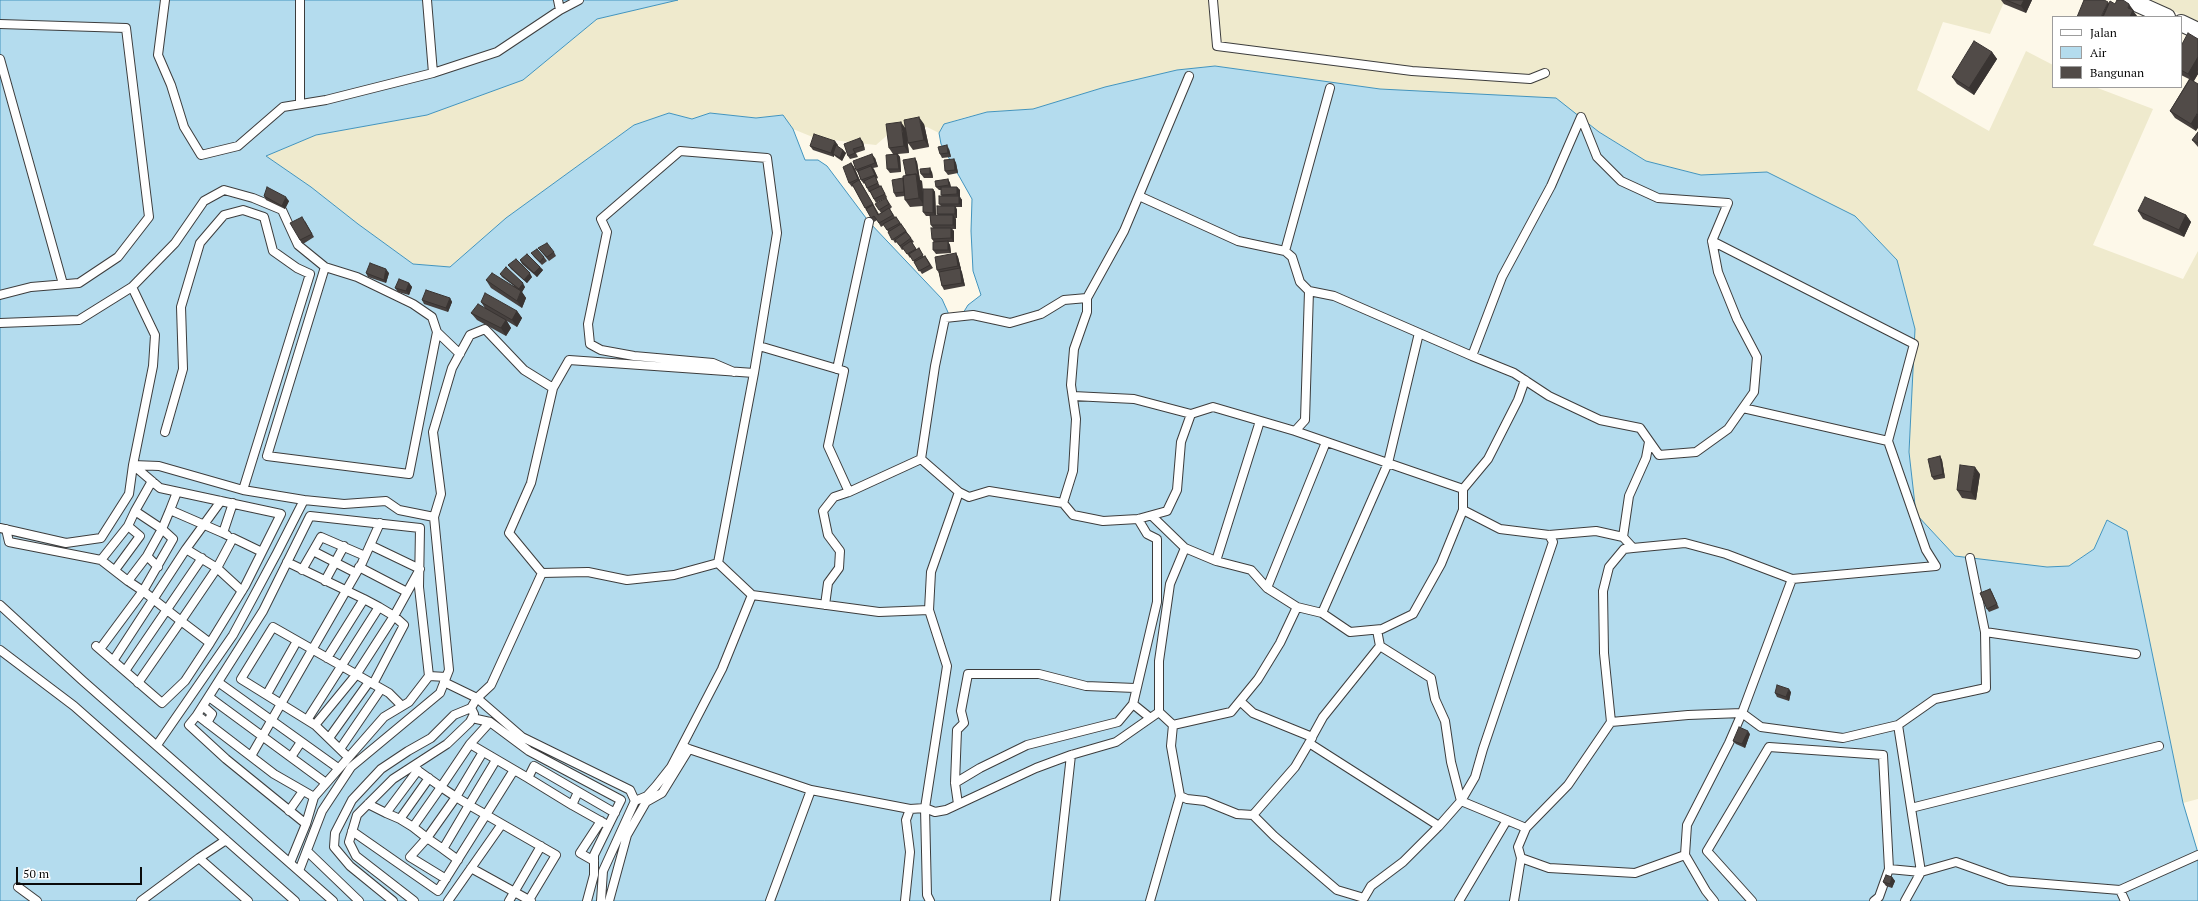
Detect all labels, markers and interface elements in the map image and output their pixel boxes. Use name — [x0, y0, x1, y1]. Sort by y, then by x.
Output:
legend — [2052, 16, 2182, 88]
text: Jalan — [2090, 25, 2117, 40]
text: Air — [2090, 45, 2106, 60]
text: Bangunan — [2090, 65, 2144, 80]
scale bar — [18, 859, 144, 885]
text: 50 m — [23, 866, 49, 881]

